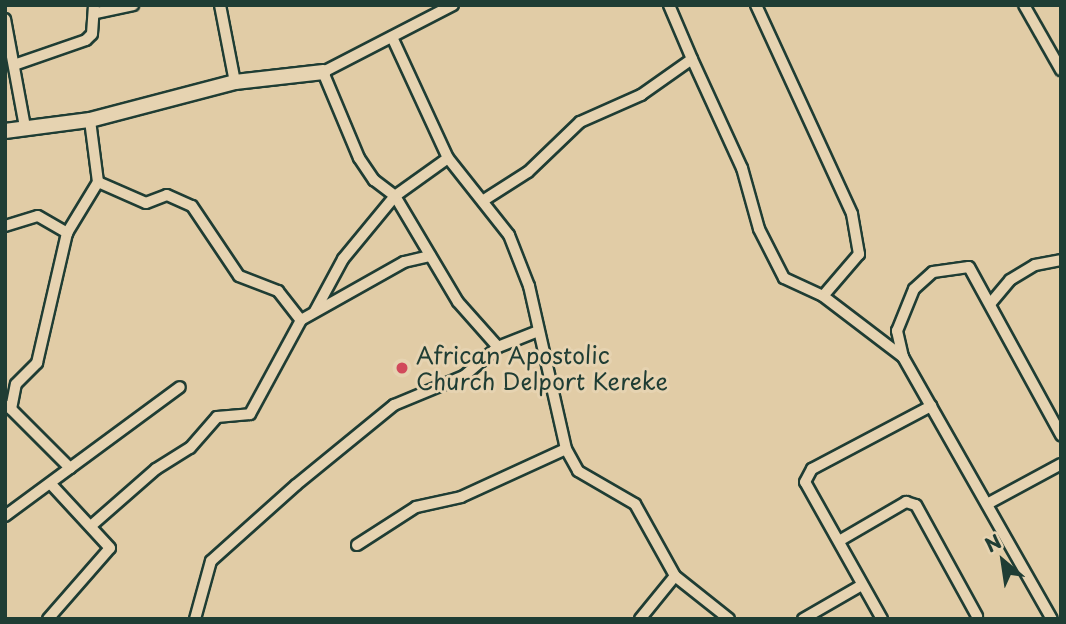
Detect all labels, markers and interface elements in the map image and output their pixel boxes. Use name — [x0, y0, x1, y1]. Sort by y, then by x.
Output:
place label: African Apostolic Church Delport Kereke — [416, 341, 668, 395]
marker: African Apostolic Church Delport Kereke — [394, 360, 410, 376]
north arrow — [968, 526, 1038, 596]
text: N — [979, 527, 1006, 559]

